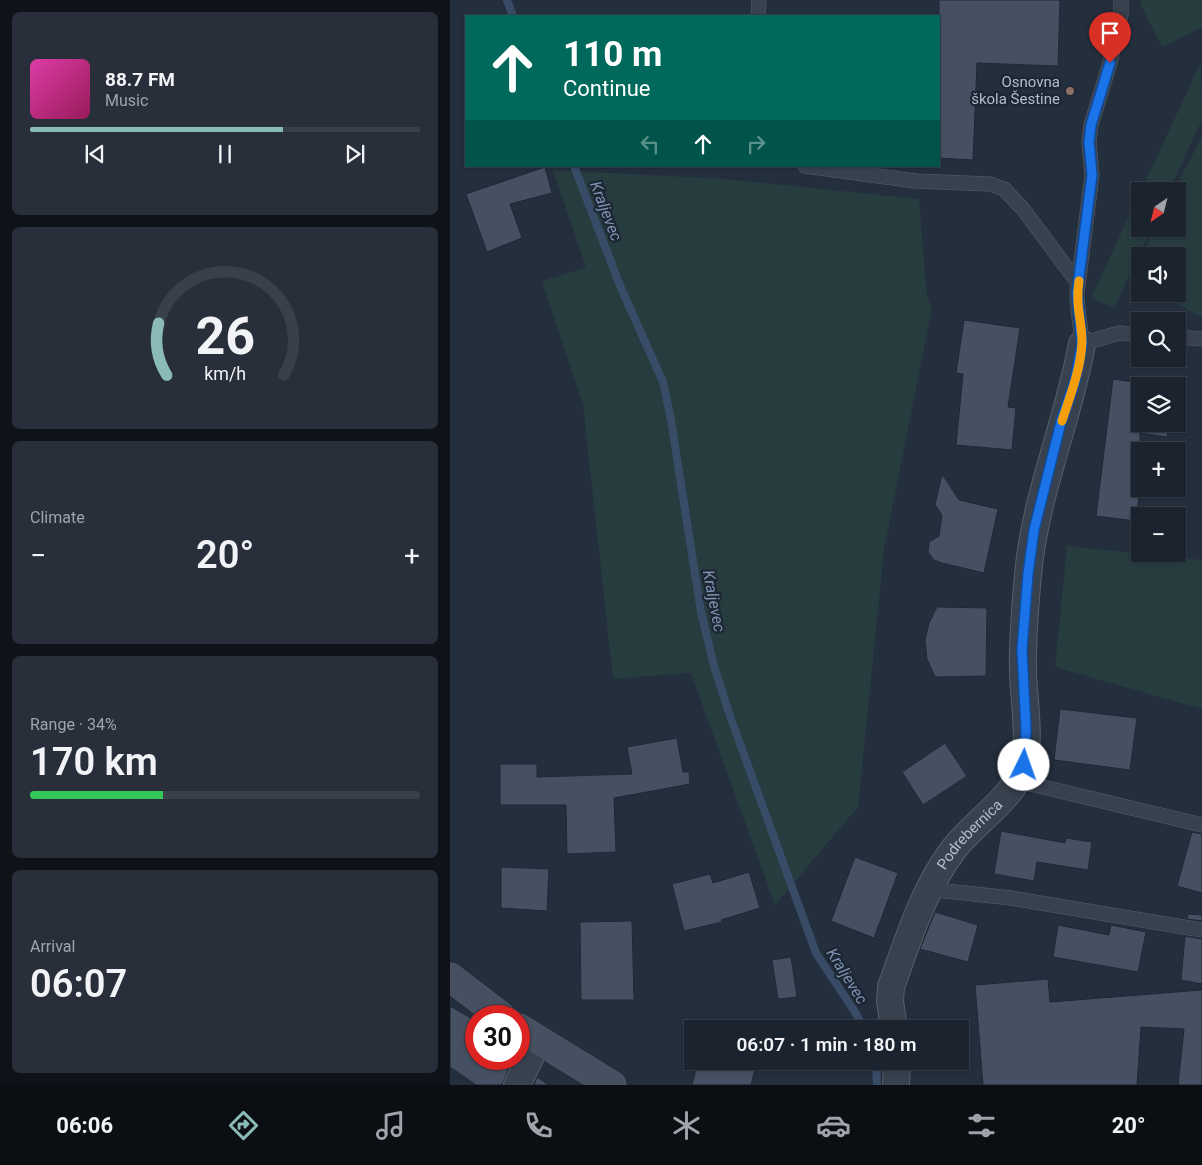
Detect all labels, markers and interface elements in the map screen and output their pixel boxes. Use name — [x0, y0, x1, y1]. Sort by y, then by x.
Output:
pin — [1089, 12, 1131, 63]
icon: arrive — [1096, 19, 1124, 47]
text: 110 m — [563, 34, 662, 75]
icon: ahead — [480, 35, 545, 100]
text: 88.7 FM — [105, 68, 175, 91]
place label: Osnovna škola Šestine — [971, 73, 1060, 108]
text: Continue — [563, 76, 651, 101]
marker: Osnovna škola Šestine — [1064, 85, 1076, 97]
text: Music — [105, 91, 148, 110]
icon: left — [636, 130, 664, 158]
icon: ahead — [689, 130, 717, 158]
icon: right — [742, 130, 770, 158]
icon: previous — [81, 140, 109, 168]
icon: pause — [211, 140, 239, 168]
icon: next — [341, 140, 369, 168]
water label: Kraljevec — [586, 178, 626, 244]
north arrow — [1131, 182, 1186, 238]
map controls — [1131, 182, 1186, 562]
button: sound — [1131, 247, 1186, 302]
text: 26 — [195, 306, 255, 367]
button: search — [1131, 312, 1186, 367]
text: km/h — [204, 363, 246, 384]
button: layers — [1131, 377, 1186, 432]
button: + — [1131, 442, 1186, 497]
button: − — [1131, 507, 1186, 562]
text: Climate — [30, 508, 85, 527]
text: 20° — [196, 533, 254, 577]
text: − — [30, 539, 46, 572]
text: + — [404, 539, 420, 572]
water label: Kraljevec — [699, 569, 729, 633]
text: Range · 34% — [30, 715, 117, 734]
position arrow — [997, 738, 1049, 790]
text: 170 km — [30, 740, 158, 784]
street label: Podrebernica — [933, 796, 1006, 873]
text: Arrival — [30, 937, 75, 956]
water label: Kraljevec — [822, 944, 872, 1008]
text: 06:07 — [30, 962, 127, 1006]
speed limit sign: 30 — [465, 1005, 530, 1070]
text: 06:07 · 1 min · 180 m — [736, 1033, 917, 1056]
icon: directions — [226, 1108, 261, 1143]
icon: music — [373, 1108, 408, 1143]
icon: phone — [521, 1108, 556, 1143]
icon: climate — [669, 1108, 704, 1143]
icon: car — [816, 1108, 851, 1143]
icon: filters — [964, 1108, 999, 1143]
text: 06:06 — [56, 1113, 113, 1138]
text: 20° — [1112, 1113, 1146, 1138]

